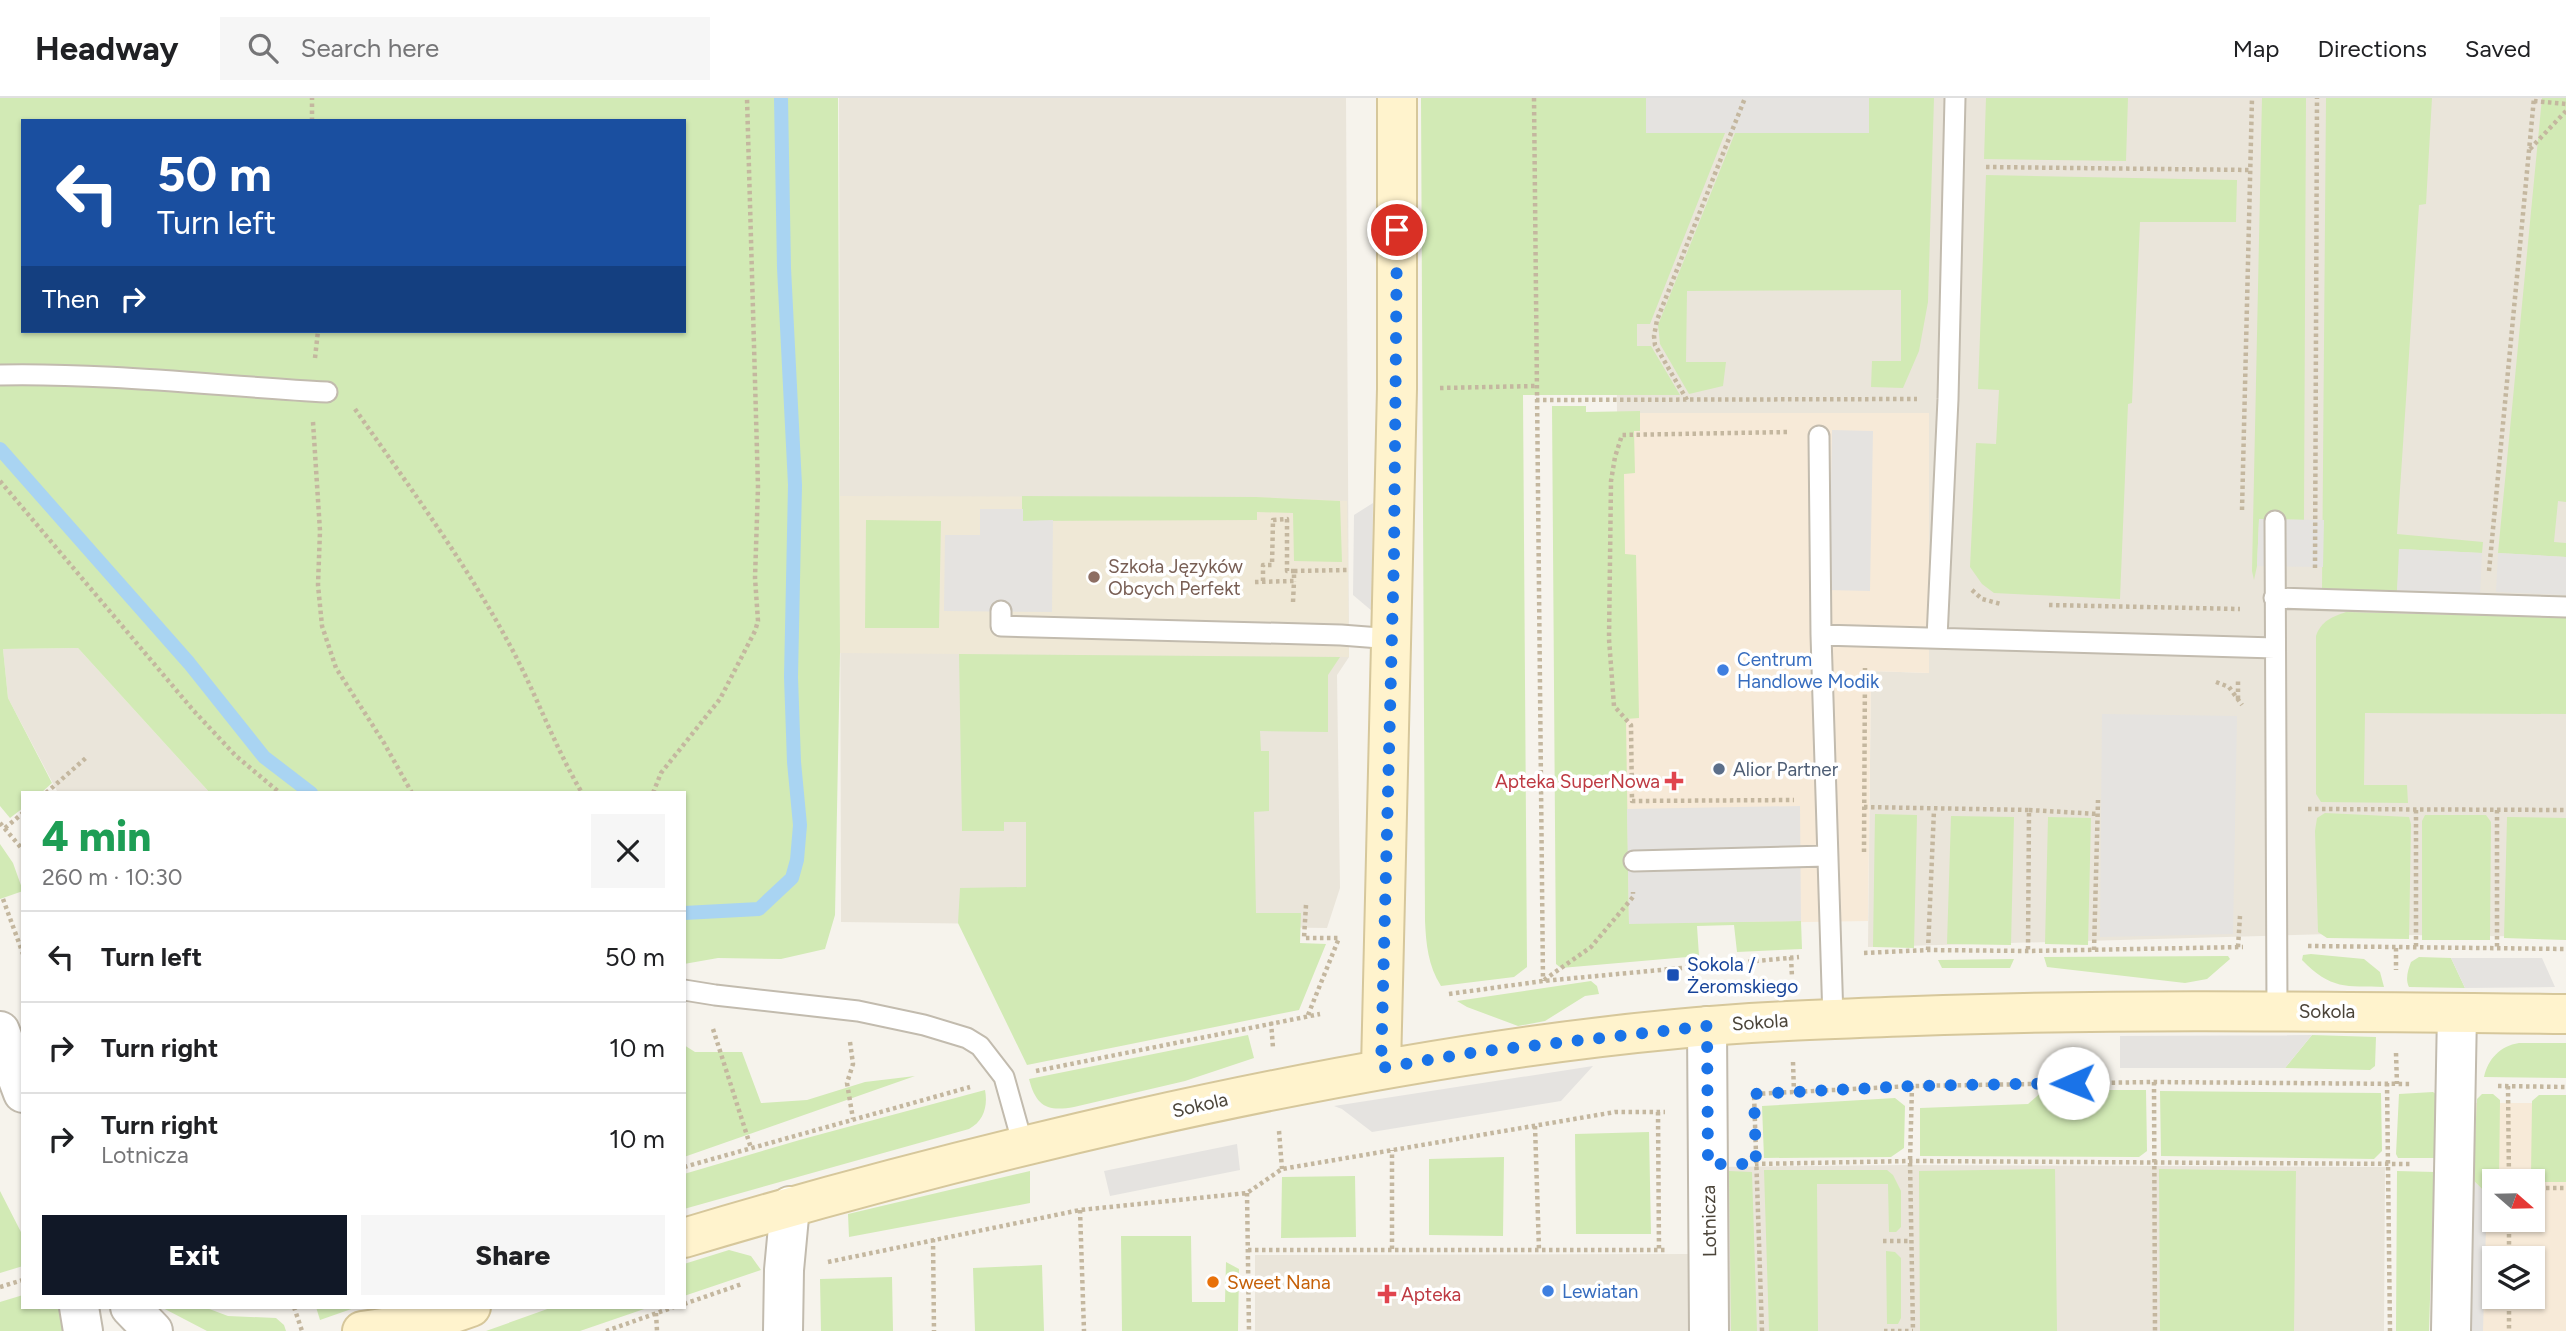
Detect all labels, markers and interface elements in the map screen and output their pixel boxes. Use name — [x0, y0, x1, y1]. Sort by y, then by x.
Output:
search box — [220, 17, 710, 80]
text: Headway — [35, 29, 178, 68]
icon: search — [244, 29, 282, 67]
text: Search here — [300, 32, 439, 64]
text: Map — [2233, 34, 2279, 63]
text: Directions — [2317, 34, 2427, 63]
text: Saved — [2465, 34, 2531, 63]
text: 50 m — [157, 144, 272, 203]
icon: left — [42, 147, 133, 238]
pin — [1367, 200, 1427, 260]
text: Turn left — [157, 204, 276, 242]
icon: arrive — [1378, 211, 1416, 249]
icon: right — [114, 280, 152, 318]
text: Then — [42, 283, 100, 315]
place label: Szkoła Języków Obcych Perfekt — [1108, 555, 1243, 600]
marker: Szkoła Języków Obcych Perfekt — [1086, 569, 1102, 585]
place label: Centrum Handlowe Modik — [1737, 648, 1880, 693]
marker: Centrum Handlowe Modik — [1715, 662, 1731, 678]
place label: Alior Partner — [1733, 758, 1839, 781]
marker: Alior Partner — [1711, 761, 1727, 777]
place label: Apteka SuperNowa — [1495, 770, 1660, 793]
marker: Apteka SuperNowa — [1666, 773, 1682, 789]
text: 4 min — [42, 811, 151, 862]
button: close — [591, 814, 665, 888]
text: 260 m · 10:30 — [42, 863, 182, 891]
icon: left — [42, 938, 80, 976]
text: Turn left — [101, 941, 202, 973]
text: 50 m — [605, 941, 665, 973]
place label: Sokola / Żeromskiego — [1687, 953, 1798, 998]
marker: Sokola / Żeromskiego — [1665, 967, 1681, 983]
street label: Sokola — [2299, 1000, 2355, 1023]
street label: Sokola — [1731, 1009, 1789, 1035]
icon: right — [42, 1029, 80, 1067]
text: Turn right — [101, 1032, 218, 1064]
text: 10 m — [609, 1032, 665, 1064]
position arrow — [2036, 1046, 2110, 1120]
street label: Sokola — [1170, 1087, 1230, 1123]
text: Turn right — [101, 1109, 218, 1141]
icon: right — [42, 1120, 80, 1158]
text: 10 m — [609, 1123, 665, 1155]
text: Lotnicza — [101, 1141, 189, 1169]
north arrow — [2482, 1169, 2544, 1232]
map controls — [2482, 1169, 2545, 1309]
street label: Lotnicza — [1697, 1185, 1721, 1257]
button: Exit — [42, 1215, 347, 1295]
button: Share — [361, 1215, 665, 1295]
button: layers — [2482, 1246, 2545, 1309]
place label: Sweet Nana — [1227, 1271, 1331, 1294]
marker: Sweet Nana — [1205, 1274, 1221, 1290]
place label: Lewiatan — [1562, 1280, 1638, 1303]
place label: Apteka — [1401, 1283, 1461, 1306]
marker: Lewiatan — [1540, 1283, 1556, 1299]
marker: Apteka — [1379, 1286, 1395, 1302]

